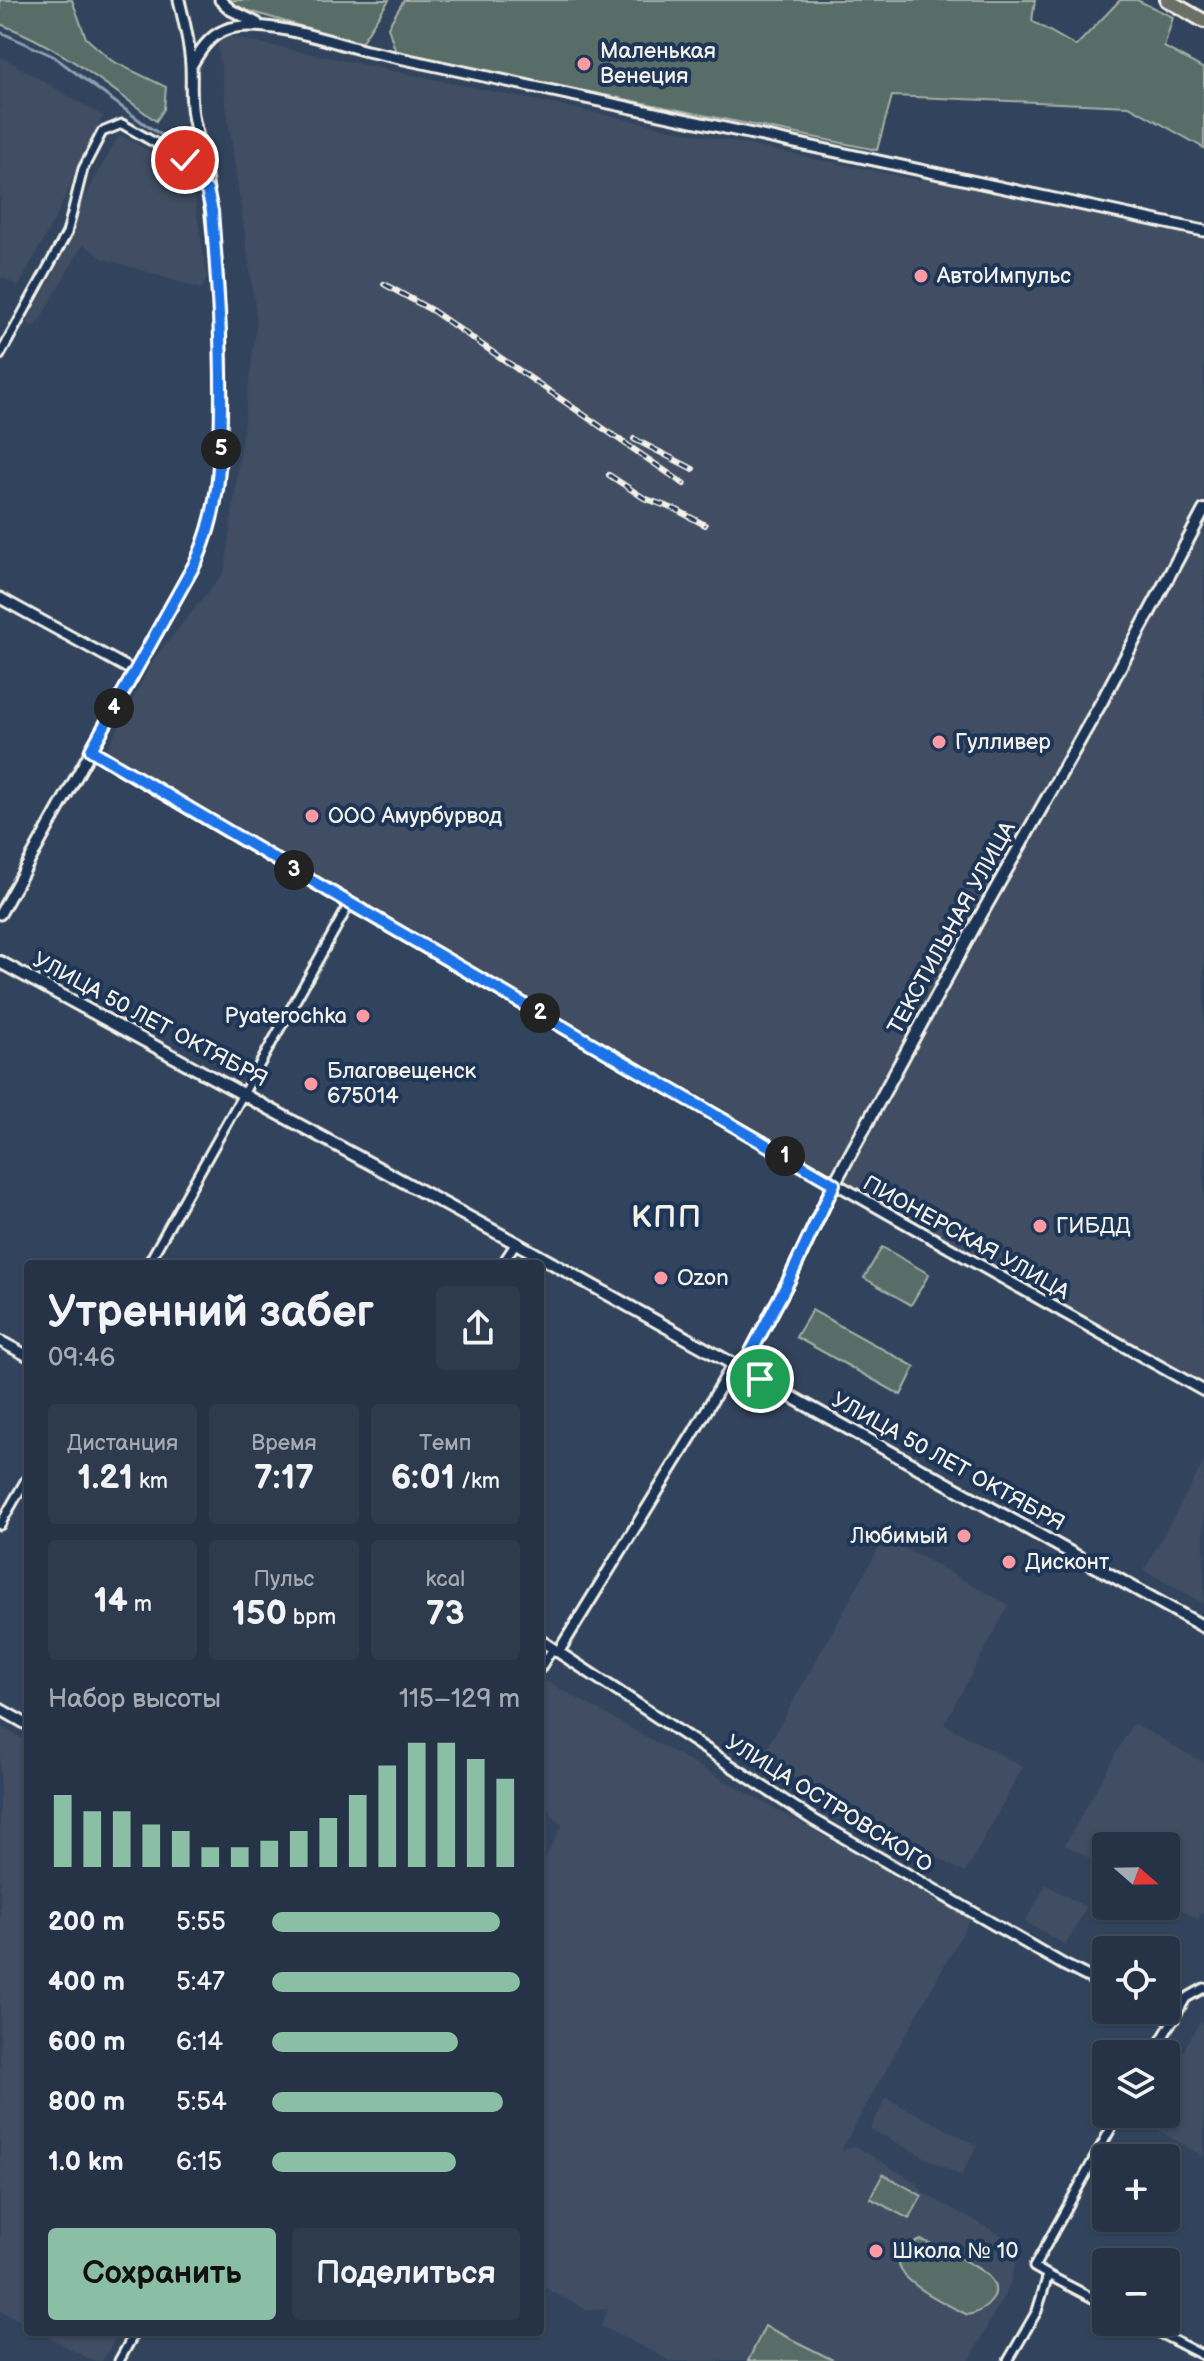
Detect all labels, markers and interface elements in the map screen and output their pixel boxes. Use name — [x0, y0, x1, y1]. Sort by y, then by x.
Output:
place label: Маленькая Венеция — [600, 38, 716, 90]
marker: Маленькая Венеция — [575, 55, 593, 73]
pin — [151, 126, 219, 194]
icon: check — [163, 138, 207, 182]
place label: АвтоИмпульс — [936, 263, 1071, 290]
marker: АвтоИмпульс — [912, 267, 930, 285]
pin: 5 — [201, 429, 241, 469]
text: 5 — [215, 435, 227, 462]
pin: 4 — [94, 688, 134, 728]
text: 4 — [108, 694, 120, 721]
place label: Гулливер — [955, 729, 1051, 756]
marker: Гулливер — [930, 733, 948, 751]
place label: ООО Амурбурвод — [328, 803, 502, 830]
marker: ООО Амурбурвод — [303, 807, 321, 825]
street label: ТЕКСТИЛЬНАЯ УЛИЦА — [882, 816, 1022, 1039]
pin: 3 — [274, 850, 314, 890]
text: 3 — [288, 856, 300, 883]
street label: УЛИЦА 50 ЛЕТ ОКТЯБРЯ — [28, 947, 272, 1093]
pin: 2 — [520, 993, 560, 1033]
text: 2 — [533, 999, 547, 1026]
place label: Pyaterochka — [225, 1003, 347, 1030]
marker: Pyaterochka — [354, 1007, 372, 1025]
place label: Благовещенск 675014 — [327, 1058, 477, 1110]
marker: Благовещенск 675014 — [302, 1075, 320, 1093]
pin: 1 — [765, 1136, 805, 1176]
text: 1 — [780, 1142, 790, 1169]
street label: ПИОНЕРСКАЯ УЛИЦА — [858, 1170, 1074, 1306]
district label: КПП — [631, 1200, 703, 1236]
place label: ГИБДД — [1056, 1213, 1131, 1240]
marker: ГИБДД — [1031, 1217, 1049, 1235]
place label: Ozon — [677, 1265, 729, 1292]
marker: Ozon — [652, 1269, 670, 1287]
text: Утренний забег — [48, 1286, 374, 1339]
button: share — [436, 1286, 520, 1370]
text: 09:46 — [48, 1343, 115, 1374]
pin — [726, 1345, 794, 1413]
icon: arrive — [738, 1357, 782, 1401]
street label: УЛИЦА 50 ЛЕТ ОКТЯБРЯ — [827, 1387, 1069, 1537]
text: Дистанция — [67, 1430, 178, 1457]
text: Время — [251, 1430, 317, 1457]
text: Темп — [419, 1430, 471, 1457]
text: 1.21 — [77, 1457, 133, 1498]
text: 7:17 — [254, 1457, 314, 1498]
text: 6:01 — [391, 1457, 455, 1498]
text: km — [133, 1468, 168, 1495]
text: /km — [455, 1468, 500, 1495]
place label: Любимый — [849, 1523, 948, 1550]
marker: Любимый — [955, 1527, 973, 1545]
place label: Дисконт — [1025, 1549, 1110, 1576]
marker: Дисконт — [1000, 1553, 1018, 1571]
text: Пульс — [254, 1566, 314, 1593]
text: kcal — [426, 1566, 465, 1593]
text: 14 — [93, 1580, 128, 1621]
text: m — [128, 1591, 152, 1618]
text: 150 — [232, 1593, 287, 1634]
text: 73 — [426, 1593, 465, 1634]
text: bpm — [287, 1604, 336, 1631]
text: Набор высоты — [48, 1684, 221, 1715]
text: 115–129 m — [399, 1684, 520, 1715]
street label: УЛИЦА ОСТРОВСКОГО — [720, 1729, 938, 1879]
north arrow — [1092, 1832, 1180, 1920]
map controls — [1092, 1832, 1180, 2336]
text: 200 m — [48, 1907, 125, 1938]
text: 5:55 — [176, 1907, 226, 1938]
button: locate — [1092, 1936, 1180, 2024]
text: 400 m — [48, 1967, 125, 1998]
text: 5:47 — [176, 1967, 225, 1998]
text: 600 m — [48, 2027, 125, 2058]
text: 6:14 — [176, 2027, 223, 2058]
button: layers — [1092, 2040, 1180, 2128]
text: 800 m — [48, 2087, 125, 2118]
text: 5:54 — [176, 2087, 227, 2118]
button: + — [1092, 2144, 1180, 2232]
text: 1.0 km — [48, 2147, 124, 2178]
text: 6:15 — [176, 2147, 222, 2178]
button: Сохранить — [48, 2228, 276, 2320]
button: Поделиться — [292, 2228, 520, 2320]
place label: Школа № 10 — [892, 2238, 1018, 2265]
marker: Школа № 10 — [867, 2242, 885, 2260]
button: − — [1092, 2248, 1180, 2336]

